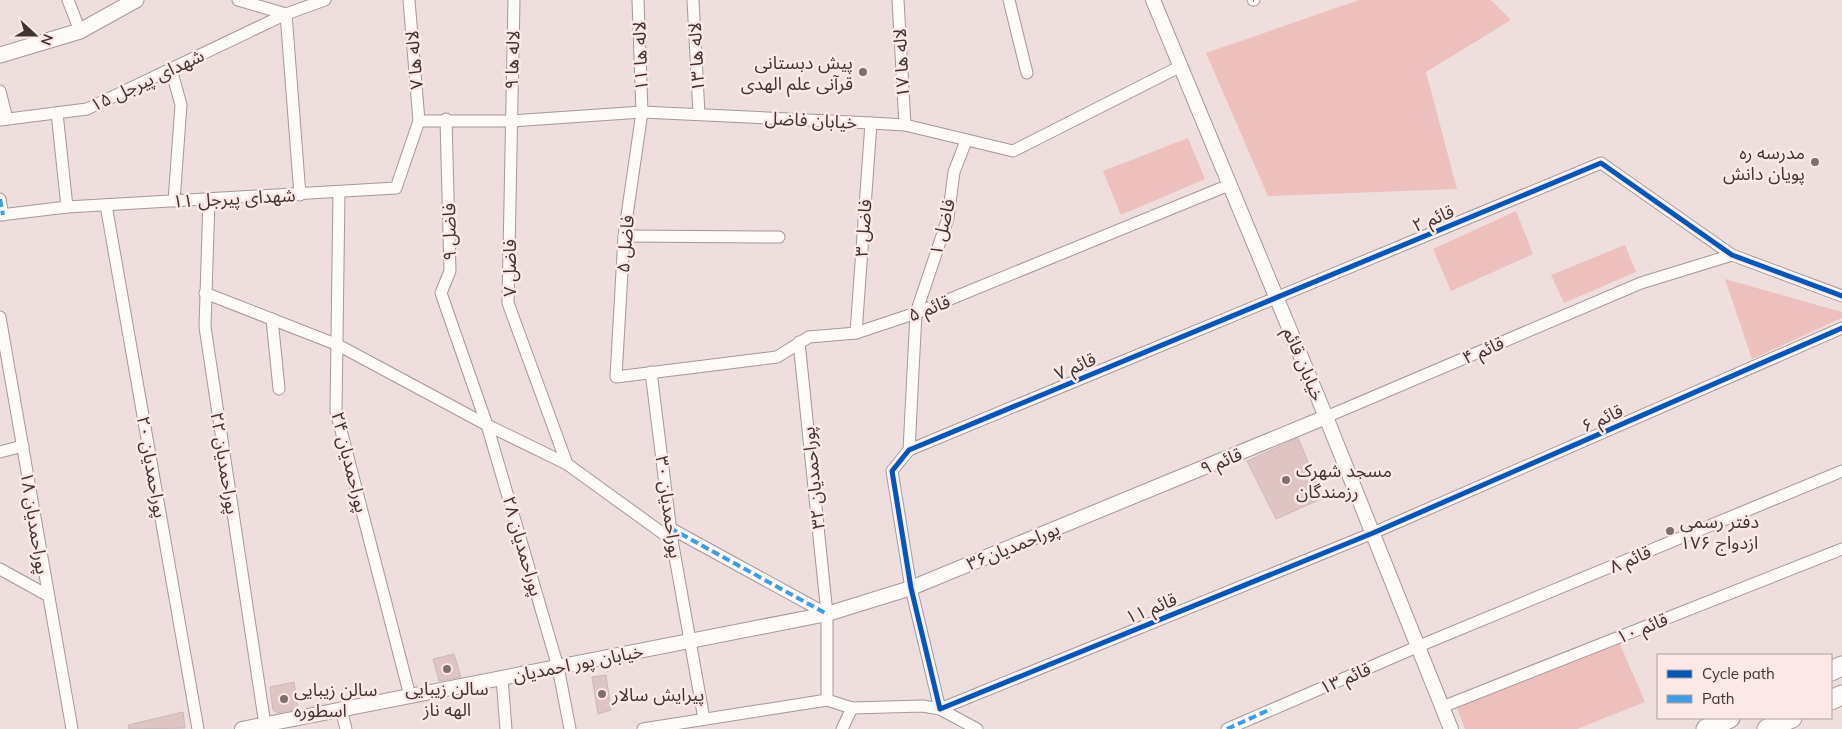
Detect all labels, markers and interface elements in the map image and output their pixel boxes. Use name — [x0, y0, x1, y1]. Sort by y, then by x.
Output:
north arrow — [10, 10, 60, 60]
street label: لاله ها ۱۱ — [627, 21, 653, 91]
street label: لاله ها ۱۳ — [683, 22, 709, 92]
street label: لاله ها ۱۷ — [888, 28, 914, 98]
street label: لاله ها ۷ — [400, 30, 428, 90]
street label: لاله ها ۹ — [499, 30, 525, 90]
text: N — [37, 31, 57, 48]
street label: شهدای پیرجل ۱۵ — [86, 44, 208, 117]
place label: پیش دبستانی قرآنی علم الهدی — [741, 51, 853, 97]
marker: پیش دبستانی قرآنی علم الهدی — [857, 66, 869, 78]
street label: خیابان فاضل — [764, 106, 858, 134]
place label: مدرسه ره پویان دانش — [1723, 141, 1805, 185]
marker: مدرسه ره پویان دانش — [1809, 156, 1821, 168]
street label: شهدای پیرجل ۱۱ — [172, 183, 296, 213]
street label: فاضل ۱ — [924, 196, 960, 258]
street label: فاضل ۳ — [850, 198, 876, 258]
street label: قائم ۲ — [1409, 199, 1458, 239]
street label: فاضل ۹ — [437, 203, 461, 261]
street label: فاضل ۵ — [611, 214, 639, 274]
street label: فاضل ۷ — [498, 239, 521, 297]
street label: قائم ۵ — [905, 290, 954, 328]
street label: خیابان قائم — [1276, 324, 1330, 405]
street label: قائم ۴ — [1459, 331, 1508, 371]
street label: قائم ۷ — [1051, 347, 1100, 387]
street label: قائم ۶ — [1578, 399, 1627, 439]
street label: پوراحمدیان ۲۴ — [326, 409, 374, 515]
street label: پوراحمدیان ۲۲ — [205, 410, 244, 516]
street label: پوراحمدیان ۲۰ — [132, 414, 172, 520]
street label: پوراحمدیان ۳۲ — [796, 425, 830, 530]
street label: قائم ۹ — [1197, 442, 1246, 482]
street label: پوراحمدیان ۳۰ — [650, 454, 688, 560]
place label: مسجد شهرک رزمندگان — [1296, 459, 1392, 503]
street label: پوراحمدیان ۱۸ — [15, 470, 54, 576]
marker: مسجد شهرک رزمندگان — [1280, 474, 1292, 486]
street label: پوراحمدیان ۲۸ — [498, 493, 548, 599]
place label: دفتر رسمی ازدواج ۱۷۶ — [1680, 510, 1759, 556]
street label: پوراحمدیان۳۶ — [963, 517, 1063, 575]
marker: دفتر رسمی ازدواج ۱۷۶ — [1664, 525, 1676, 537]
street label: قائم ۸ — [1606, 540, 1655, 580]
street label: قائم ۱۱ — [1122, 587, 1181, 631]
street label: قائم ۱۰ — [1613, 607, 1672, 651]
street label: خیابان پور احمدیان — [511, 639, 645, 687]
legend — [1657, 654, 1832, 719]
street label: قائم ۱۳ — [1316, 657, 1375, 701]
marker: سالن زیبایی الهه ناز — [441, 663, 453, 675]
text: Cycle path — [1702, 664, 1775, 683]
place label: سالن زیبایی الهه ناز — [405, 677, 489, 721]
place label: سالن زیبایی اسطوره — [294, 678, 377, 722]
place label: پیرایش سالار — [611, 683, 704, 706]
marker: پیرایش سالار — [596, 688, 608, 700]
text: Path — [1702, 689, 1734, 708]
marker: سالن زیبایی اسطوره — [278, 693, 290, 705]

